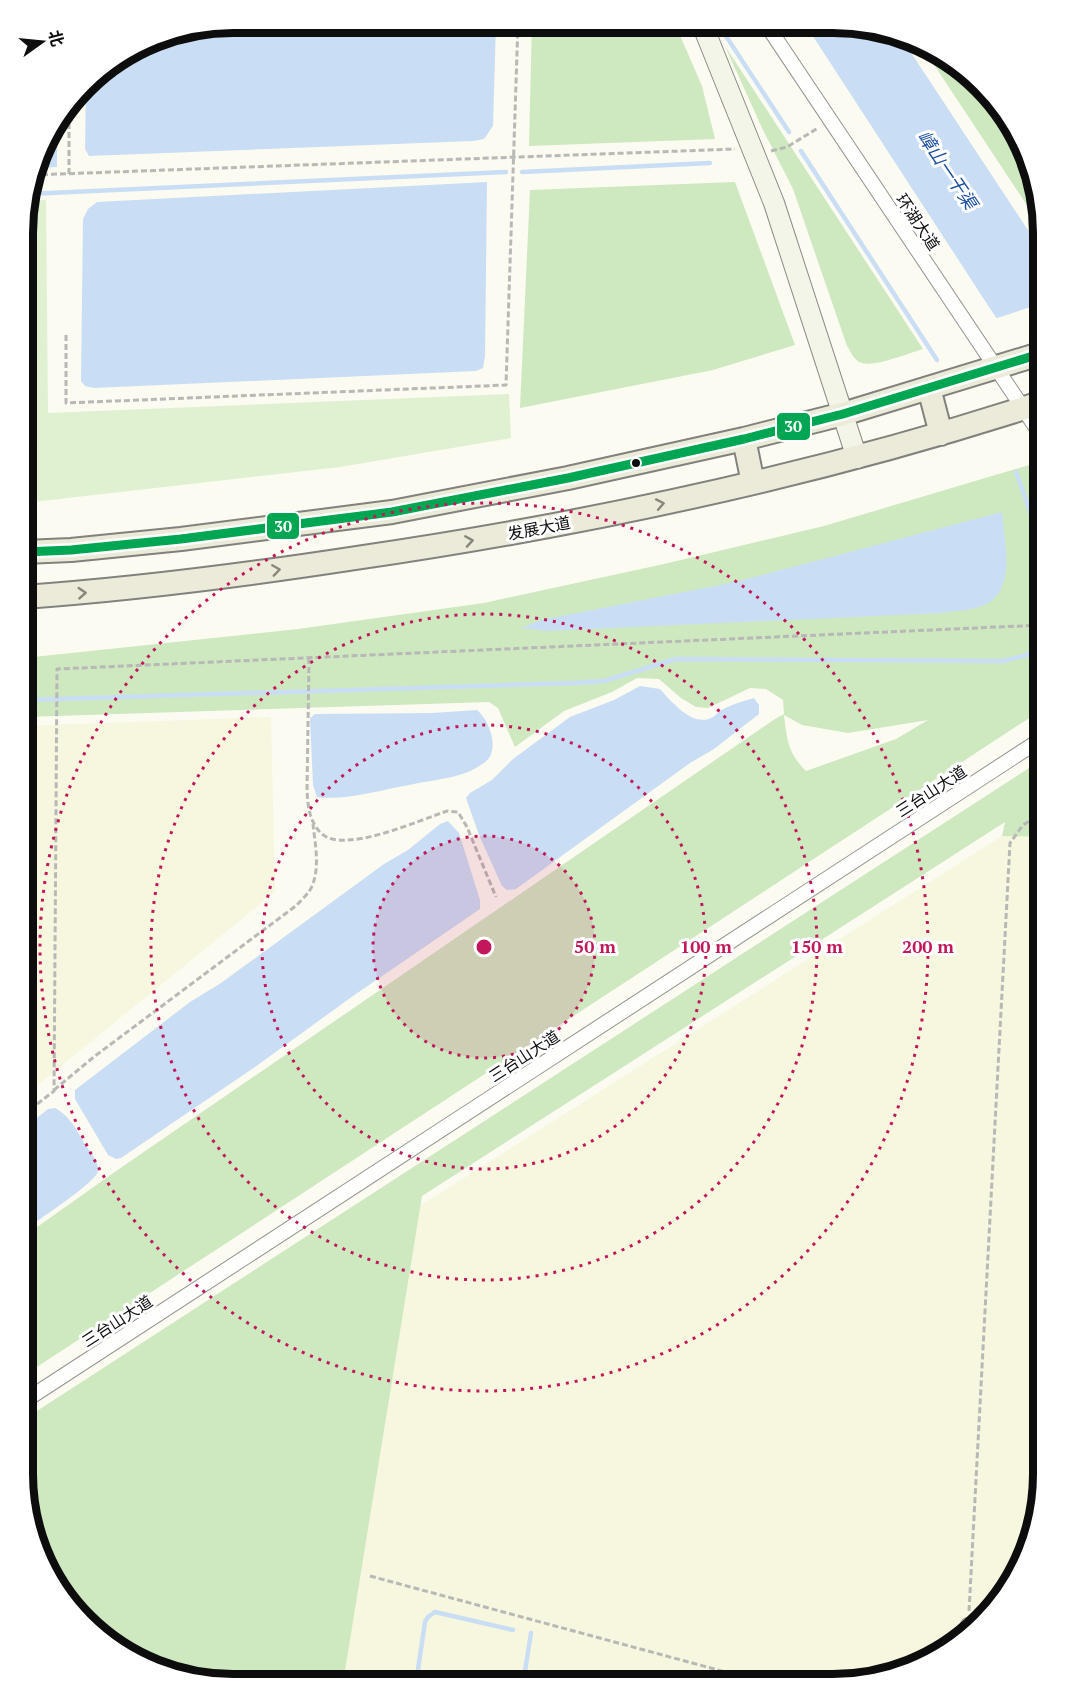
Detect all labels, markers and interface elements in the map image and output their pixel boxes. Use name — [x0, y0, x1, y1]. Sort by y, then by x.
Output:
north arrow — [12, 12, 72, 72]
text: 北 — [44, 28, 69, 49]
water label: 嶂山一干渠 — [913, 125, 985, 216]
street label: 环湖大道 — [891, 189, 945, 255]
line badge: 30 — [776, 412, 811, 441]
text: 30 — [784, 415, 802, 437]
unlabelled marker — [630, 457, 642, 469]
one-way arrow — [655, 498, 665, 511]
street label: 发展大道 — [505, 511, 573, 545]
line badge: 30 — [266, 512, 300, 540]
text: 30 — [274, 515, 292, 537]
one-way arrow — [464, 536, 473, 548]
one-way arrow — [271, 565, 280, 577]
one-way arrow — [78, 586, 87, 599]
street label: 三台山大道 — [891, 760, 971, 822]
text: 50 m — [574, 934, 616, 958]
text: 100 m — [680, 934, 732, 958]
text: 150 m — [791, 934, 843, 958]
text: 200 m — [902, 934, 954, 958]
centre of rings — [474, 937, 494, 957]
street label: 三台山大道 — [484, 1025, 564, 1087]
street label: 三台山大道 — [77, 1290, 157, 1352]

